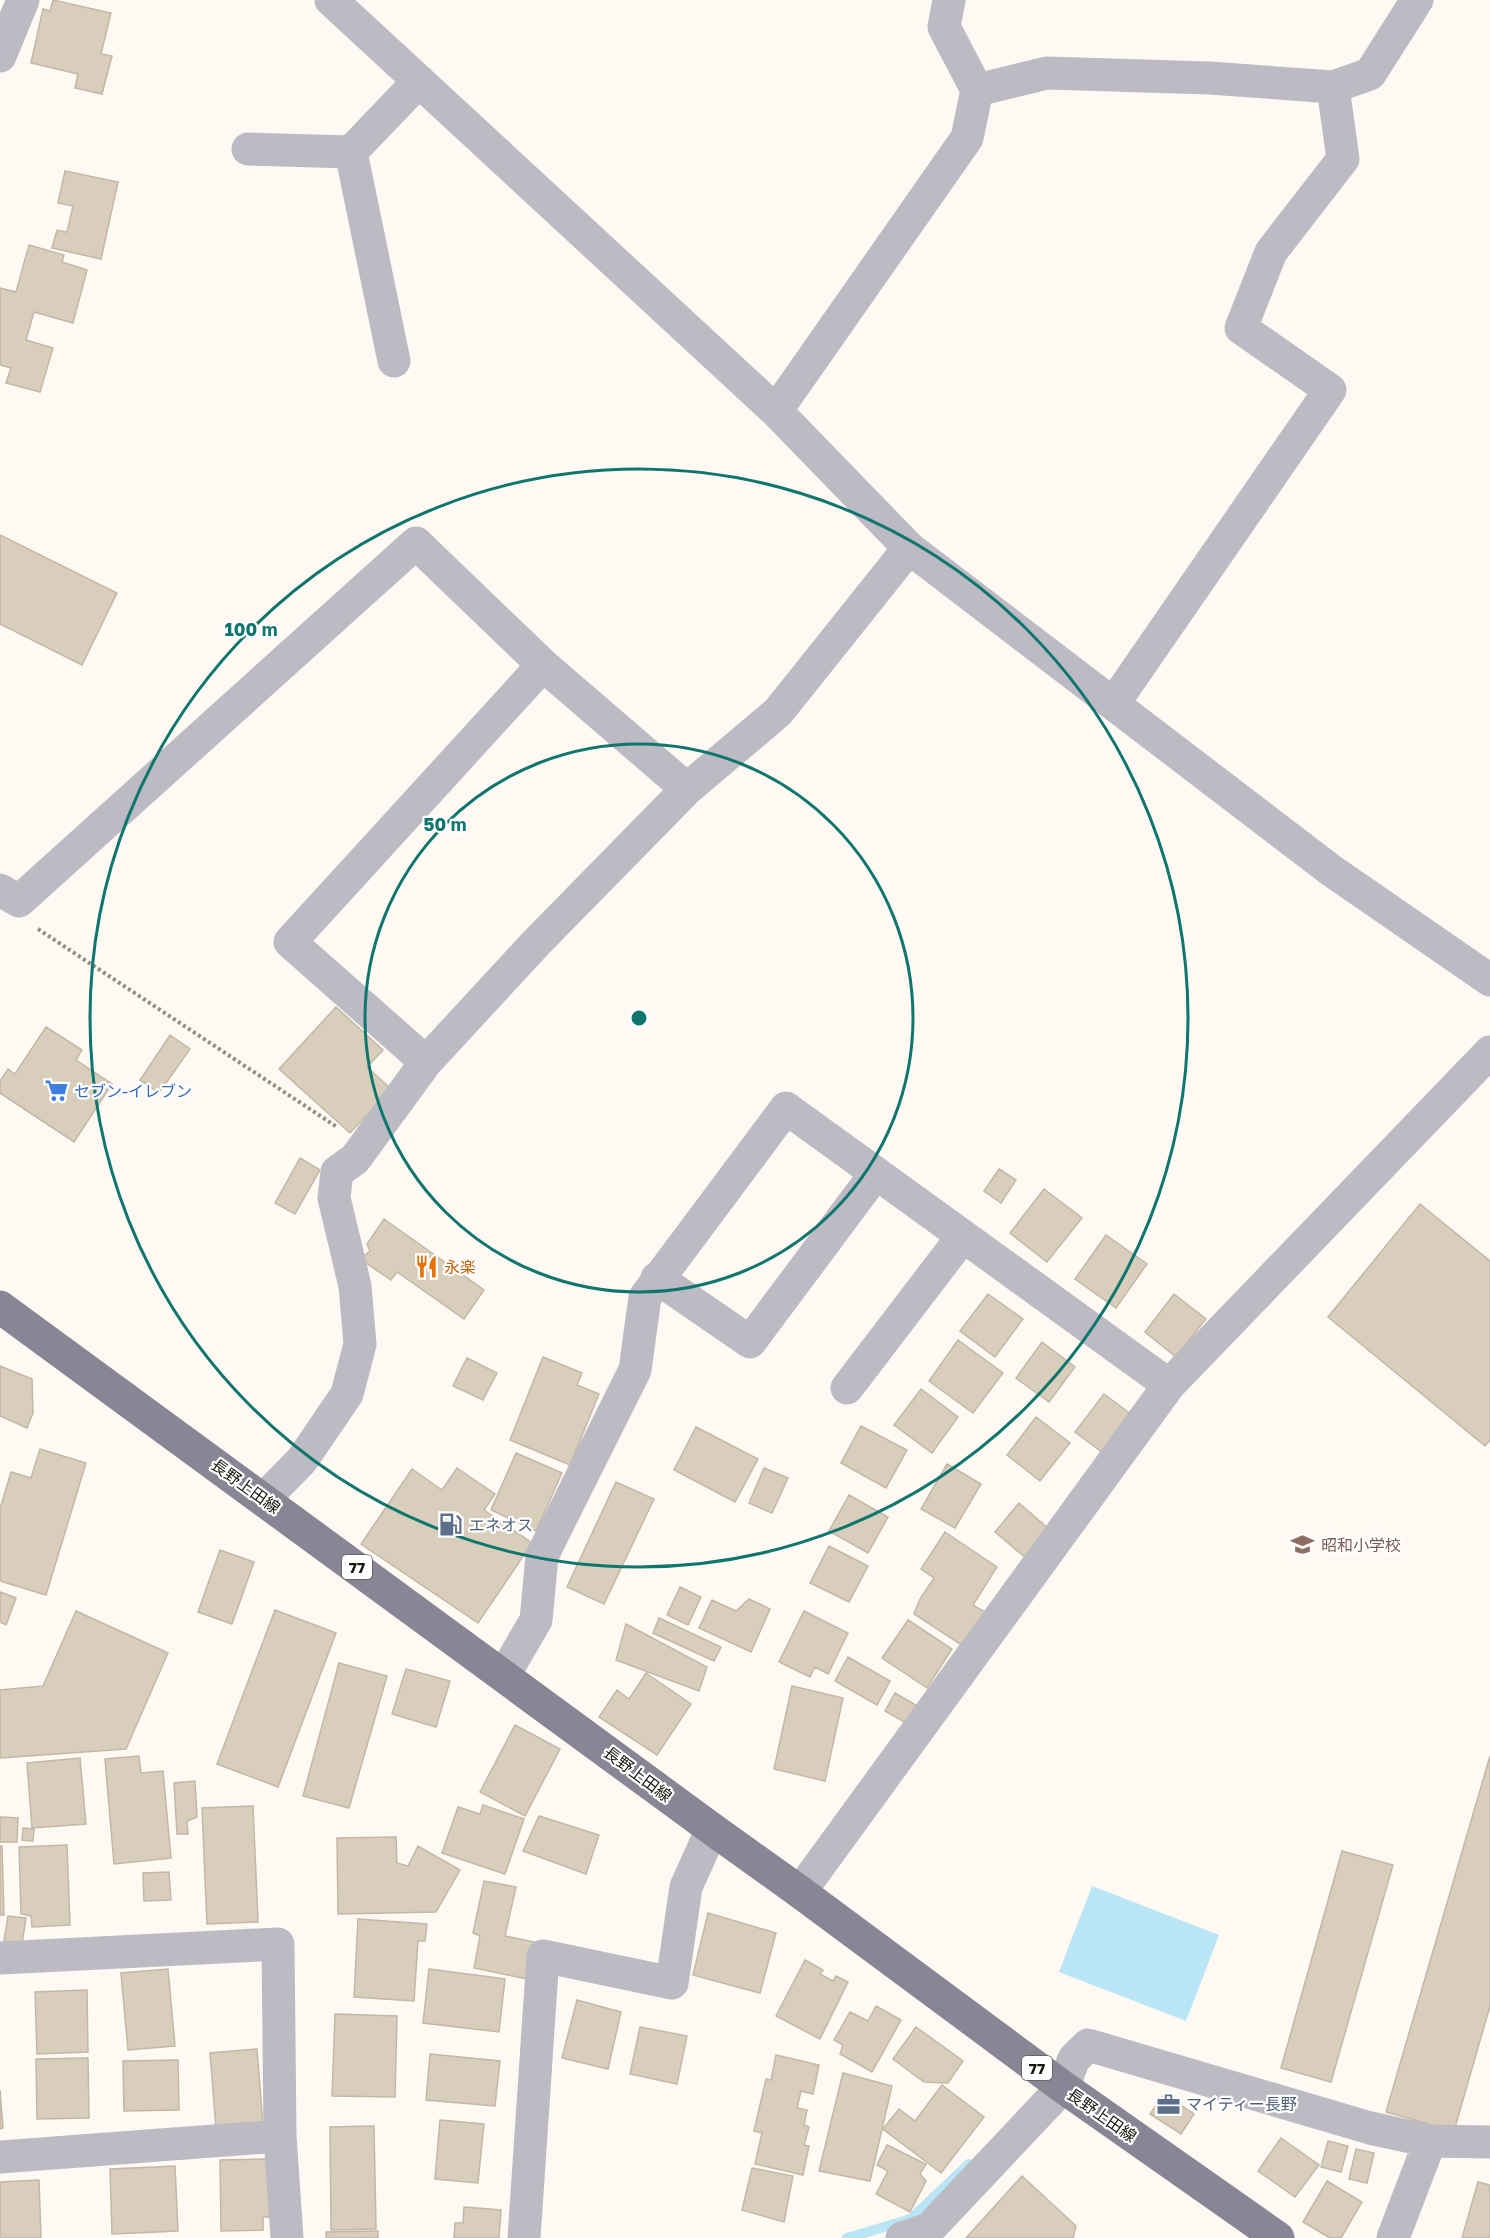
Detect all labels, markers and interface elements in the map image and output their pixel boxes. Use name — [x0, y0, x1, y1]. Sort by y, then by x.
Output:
text: 100 m — [225, 618, 277, 640]
text: 50 m — [424, 813, 466, 835]
centre of rings — [629, 1008, 649, 1028]
supermarket icon: セブン-イレブン — [43, 1078, 69, 1104]
place label: セブン-イレブン — [74, 1081, 192, 1101]
restaurant icon: 永楽 — [413, 1254, 439, 1280]
place label: 永楽 — [444, 1257, 476, 1277]
street label: 長野上田線 — [208, 1454, 284, 1518]
fuel station icon: エネオス — [438, 1512, 464, 1538]
place label: エネオス — [469, 1515, 533, 1535]
school or university icon: 昭和小学校 — [1290, 1532, 1316, 1558]
place label: 昭和小学校 — [1321, 1535, 1401, 1555]
road number: 77 — [342, 1555, 372, 1579]
street label: 長野上田線 — [600, 1742, 676, 1806]
road number: 77 — [1022, 2056, 1052, 2080]
street label: 長野上田線 — [1063, 2084, 1141, 2146]
office icon: マイティー長野 — [1155, 2091, 1181, 2117]
place label: マイティー長野 — [1186, 2094, 1297, 2114]

